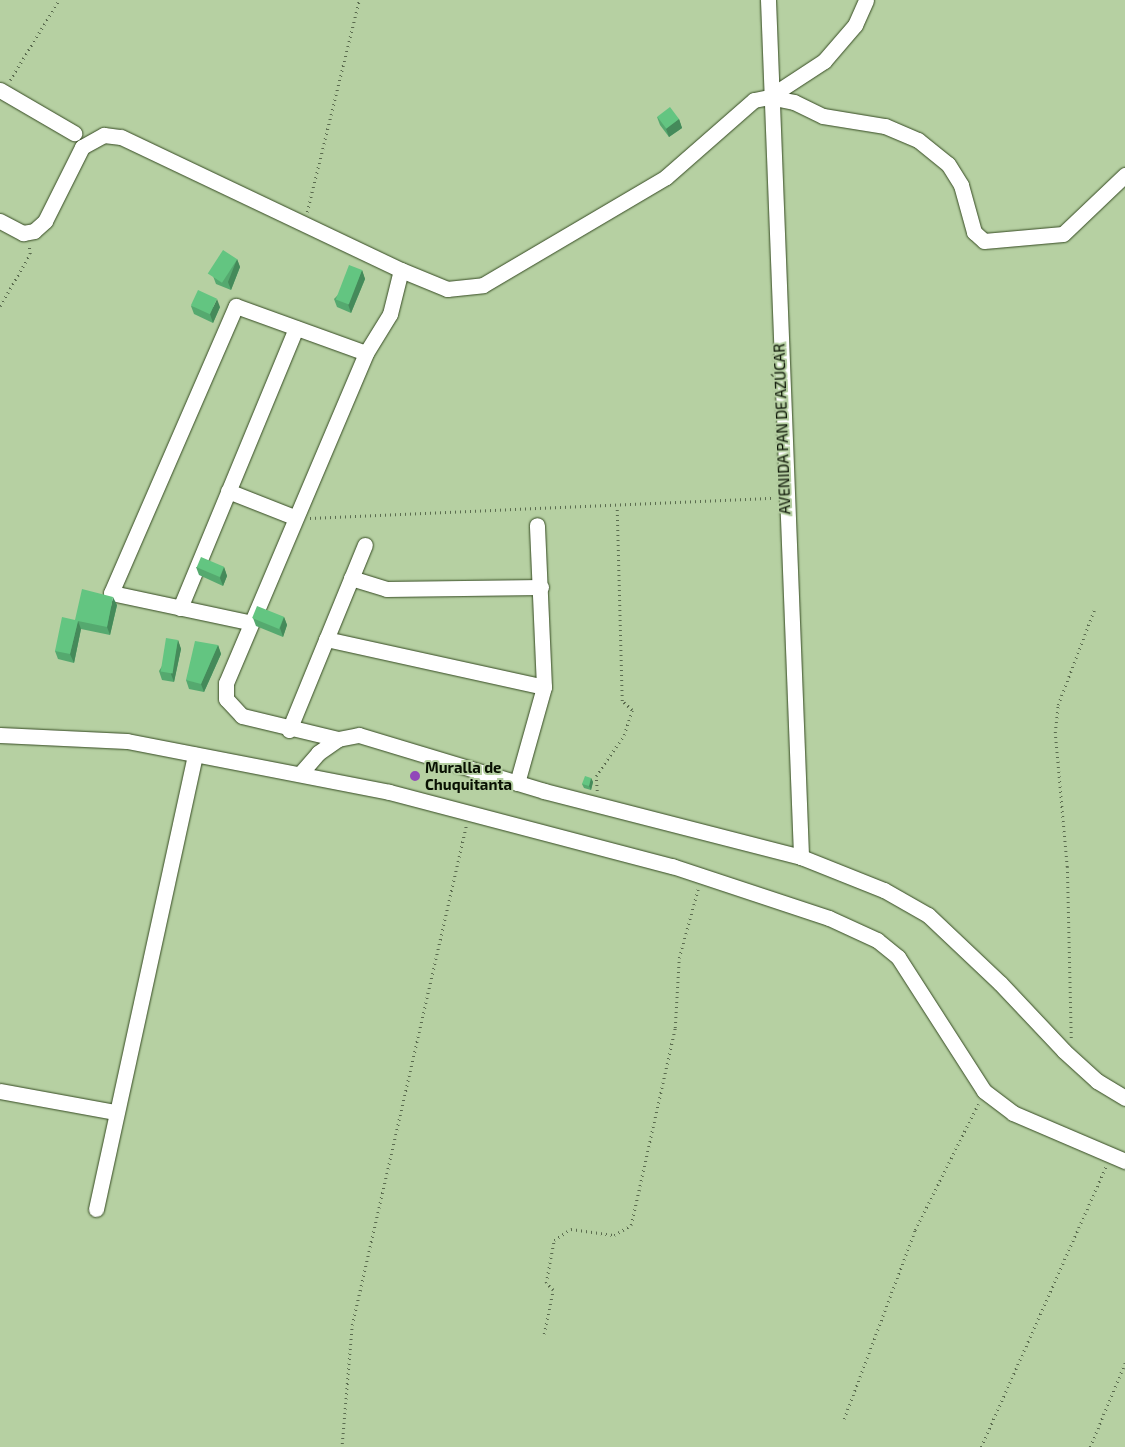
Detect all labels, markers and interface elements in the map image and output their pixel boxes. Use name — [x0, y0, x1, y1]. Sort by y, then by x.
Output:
street label: AVENIDA PAN DE AZÚCAR — [770, 343, 794, 515]
place label: Muralla de Chuquitanta — [425, 758, 512, 793]
marker: Muralla de Chuquitanta — [409, 770, 421, 782]

